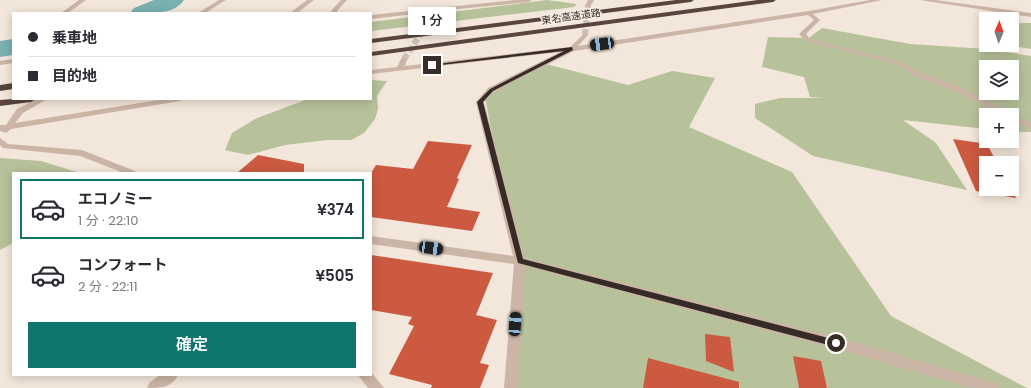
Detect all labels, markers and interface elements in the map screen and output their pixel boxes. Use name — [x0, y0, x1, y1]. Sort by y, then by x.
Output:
street label: 東名高速道路 — [540, 5, 602, 28]
callout: 1 分 — [408, 7, 456, 35]
text: 1 分 — [422, 11, 442, 30]
north arrow — [979, 12, 1019, 52]
map controls — [979, 12, 1019, 196]
text: 乗車地 — [52, 27, 97, 48]
car — [589, 36, 615, 52]
route end — [423, 56, 441, 74]
button: layers — [979, 60, 1019, 100]
text: 目的地 — [52, 65, 97, 86]
button: + — [979, 108, 1019, 148]
button: − — [979, 156, 1019, 196]
text: エコノミー — [78, 188, 153, 209]
icon: car — [30, 191, 66, 227]
text: ¥374 — [317, 199, 354, 220]
text: 1 分 · 22:10 — [78, 211, 138, 230]
car — [418, 240, 444, 256]
text: コンフォート — [78, 254, 168, 275]
icon: car — [30, 257, 66, 293]
text: ¥505 — [315, 265, 354, 286]
text: 2 分 · 22:11 — [78, 277, 138, 296]
car — [508, 312, 522, 336]
button: 確定 — [28, 322, 356, 368]
route start — [827, 334, 845, 352]

